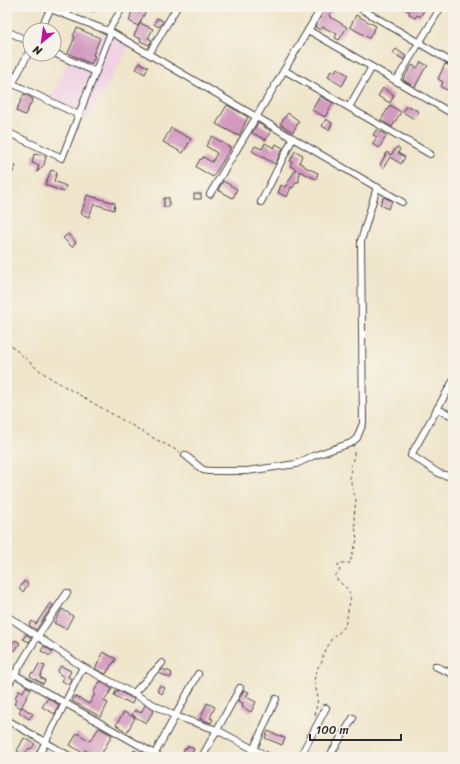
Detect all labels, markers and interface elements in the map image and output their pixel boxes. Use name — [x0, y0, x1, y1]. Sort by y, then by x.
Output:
north arrow — [22, 22, 62, 62]
text: N — [29, 40, 46, 61]
scale bar — [310, 716, 401, 742]
text: 100 m — [316, 719, 349, 741]

